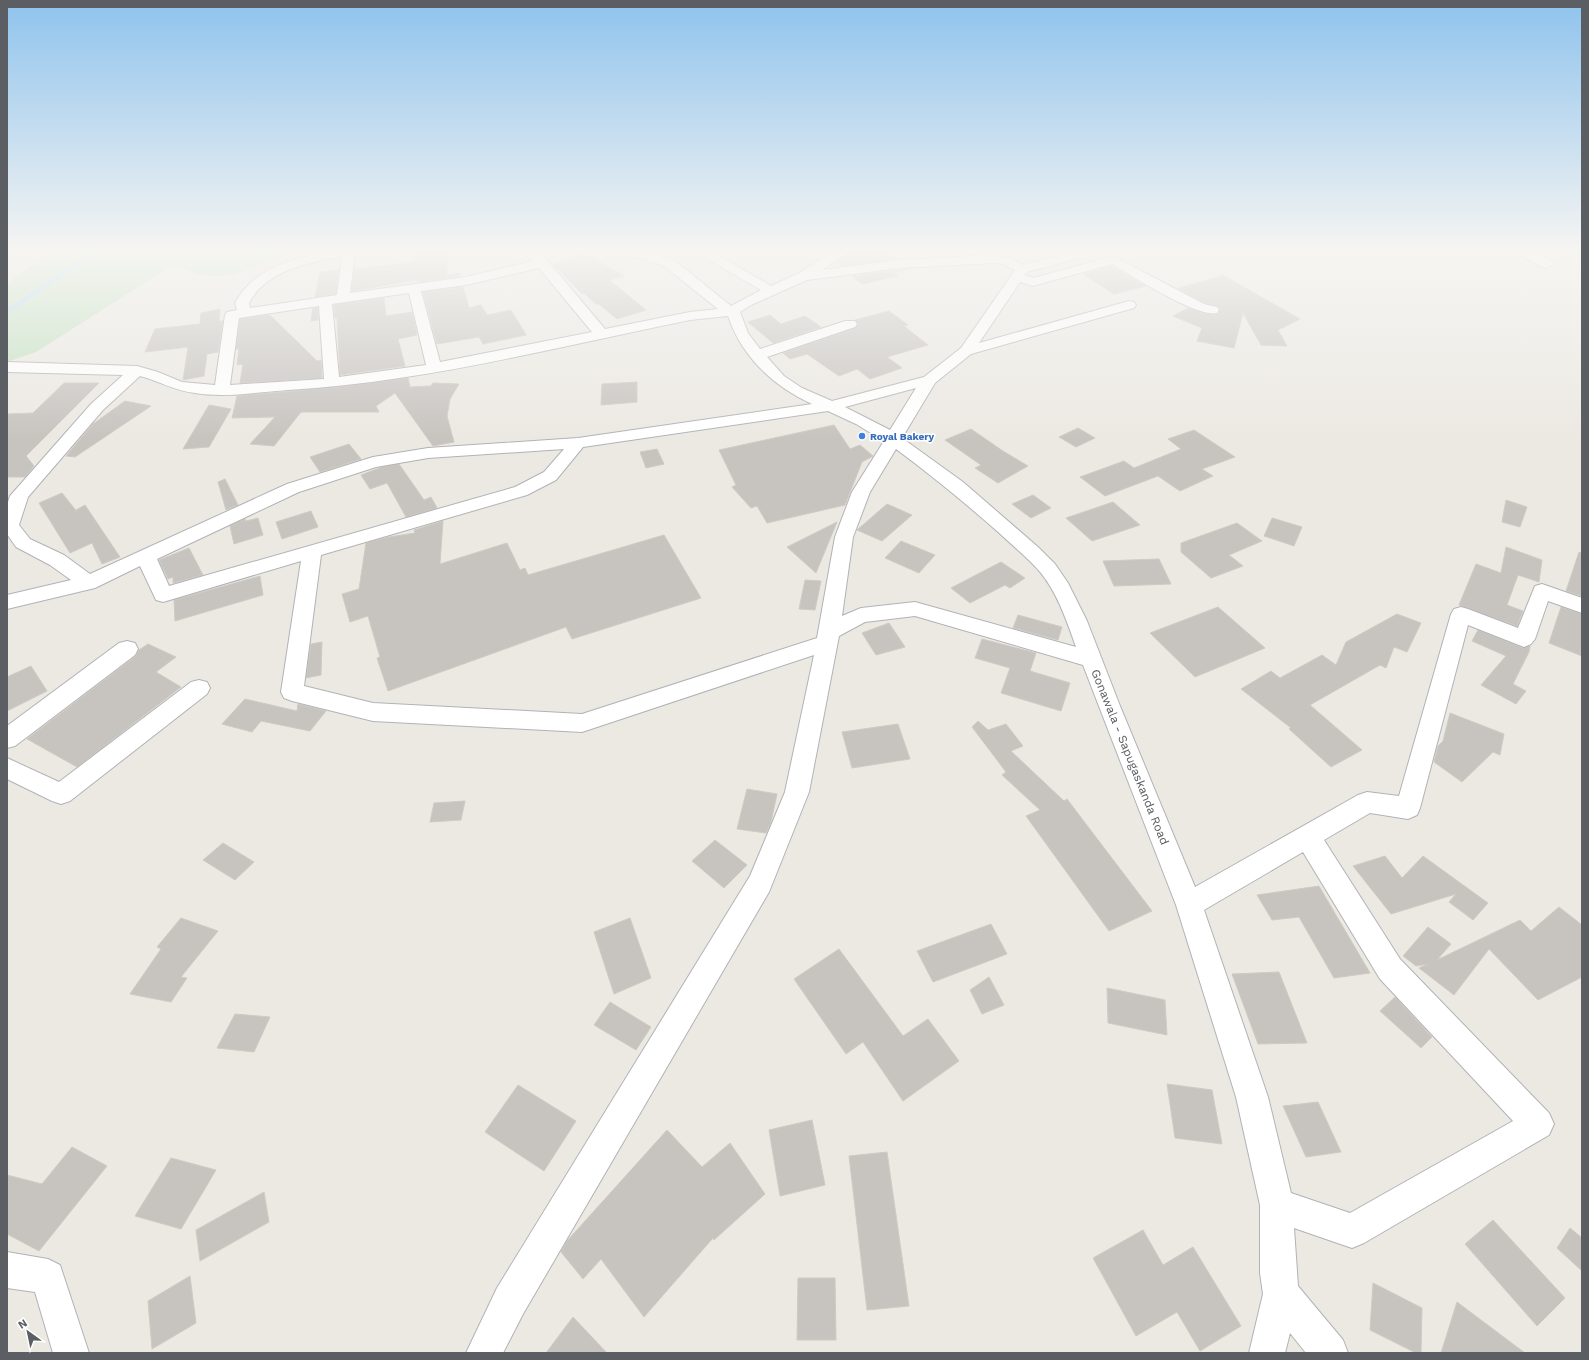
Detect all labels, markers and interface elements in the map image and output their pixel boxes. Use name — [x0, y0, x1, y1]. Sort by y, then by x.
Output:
marker: Royal Bakery — [857, 431, 867, 441]
place label: Royal Bakery — [870, 431, 935, 442]
street label: Gonawala - Sapugaskanda Road — [1088, 667, 1172, 847]
north arrow — [8, 1312, 48, 1352]
text: N — [16, 1316, 30, 1332]

